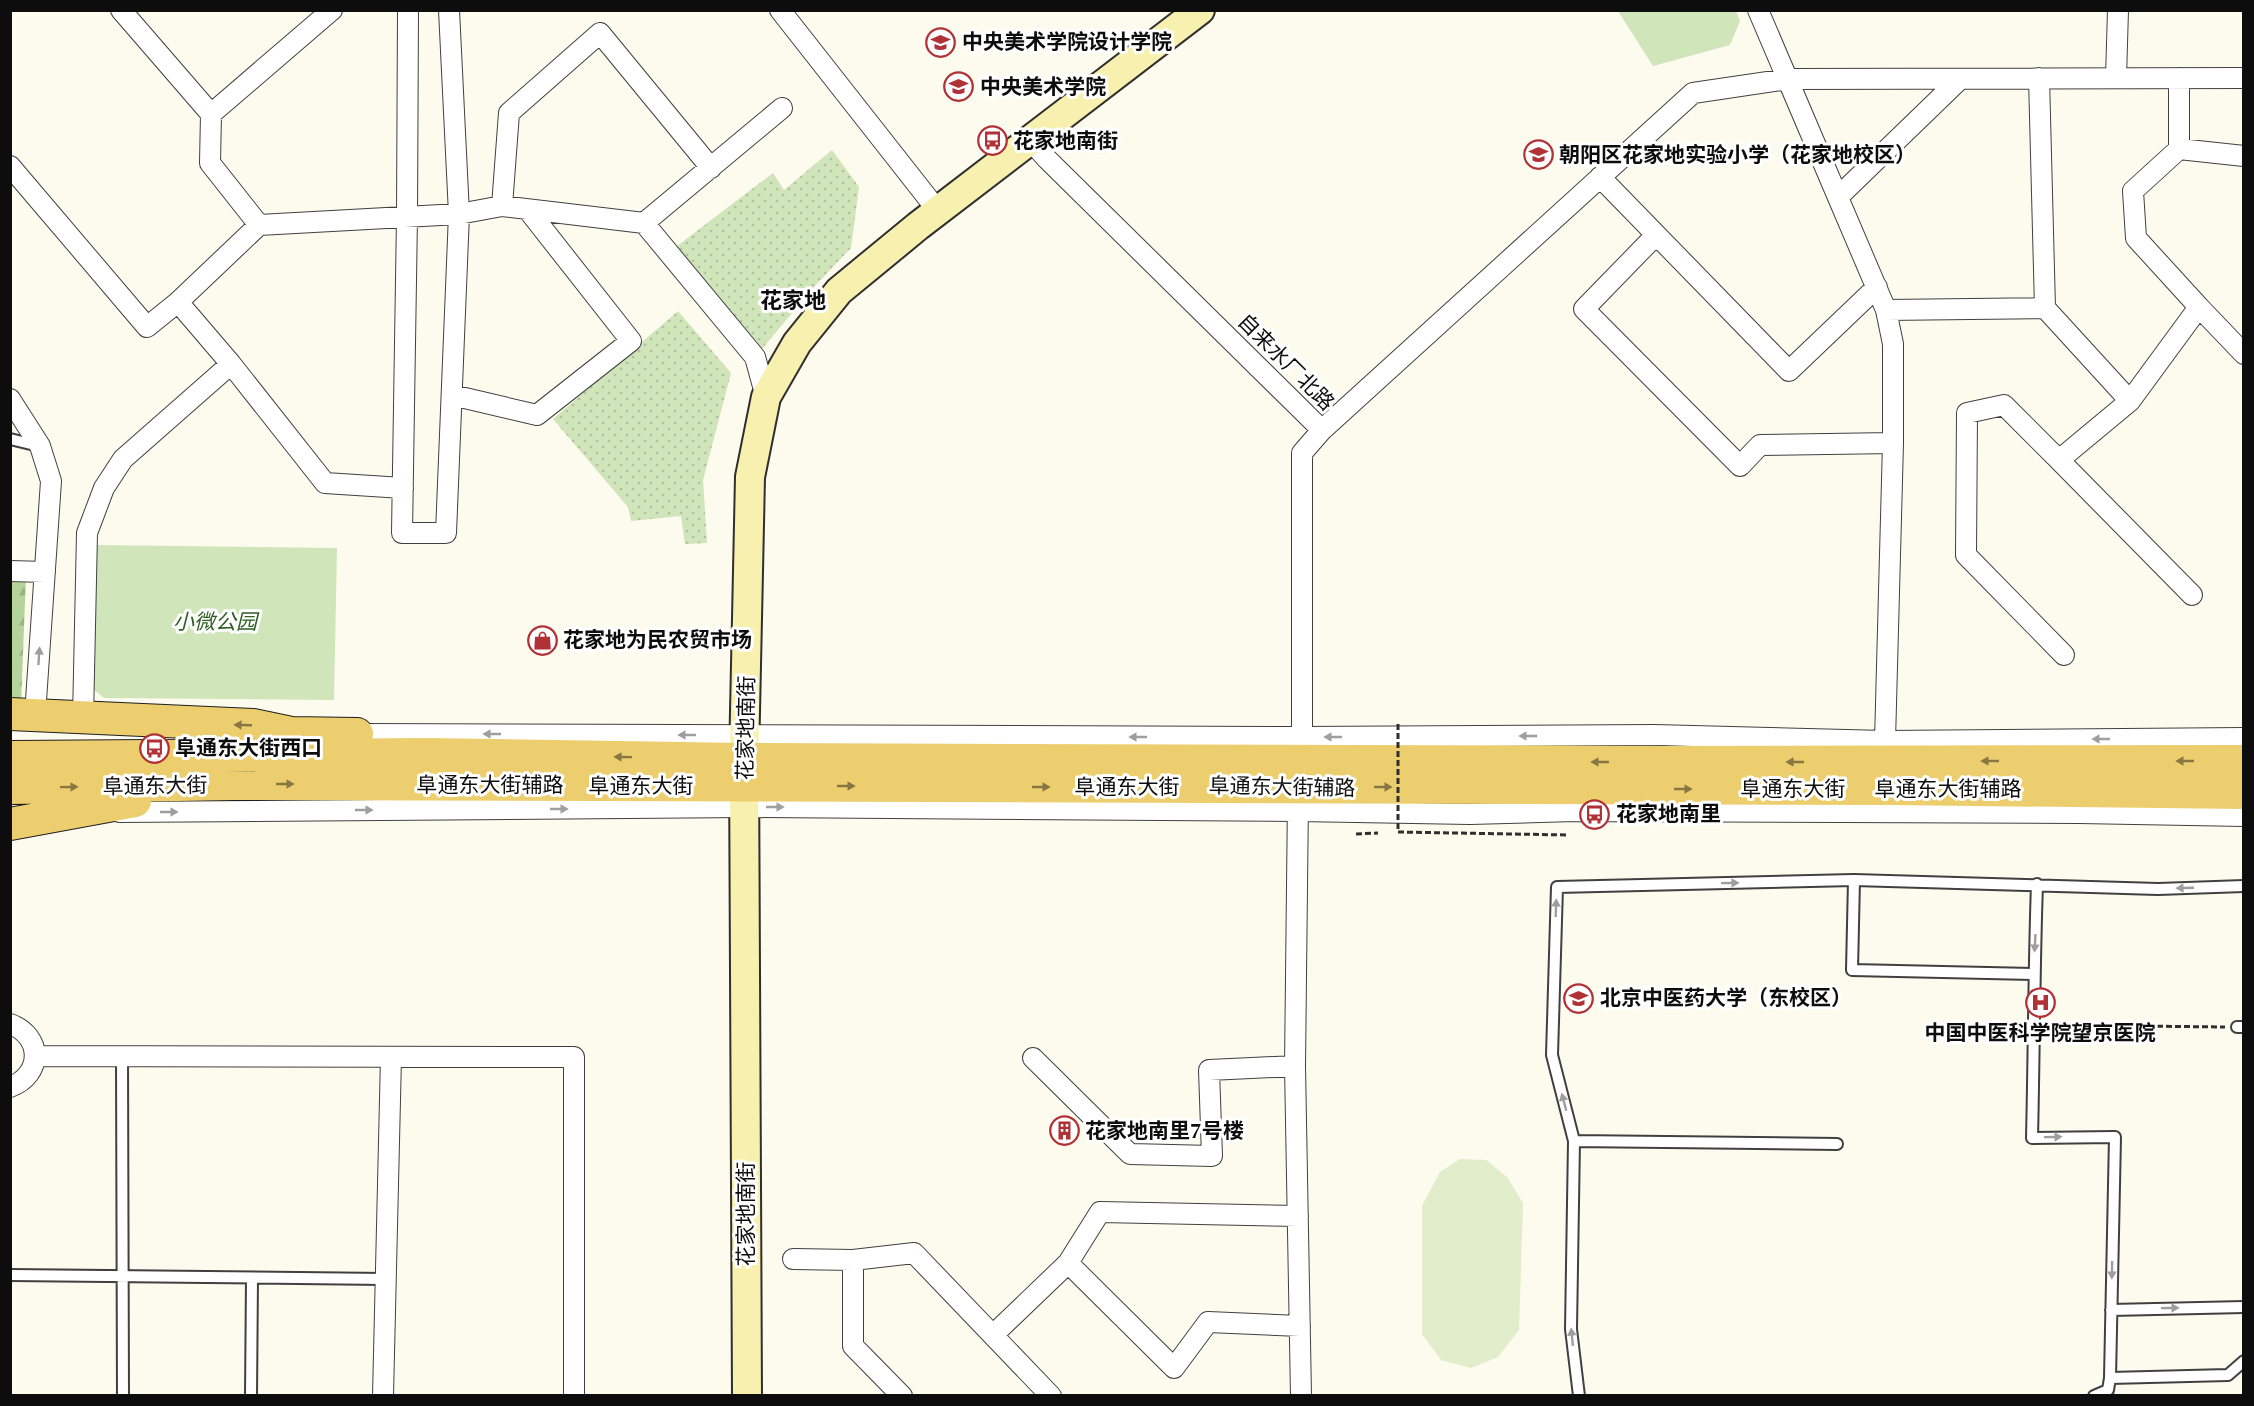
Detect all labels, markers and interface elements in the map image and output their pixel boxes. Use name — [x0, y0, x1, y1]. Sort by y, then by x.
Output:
school or university icon: 中央美术学院设计学院 — [925, 26, 957, 58]
place label: 中央美术学院设计学院 — [962, 27, 1172, 59]
school or university icon: 中央美术学院 — [943, 71, 975, 103]
place label: 中央美术学院 — [980, 72, 1106, 104]
bus stop icon: 花家地南街 — [976, 125, 1008, 157]
place label: 花家地南街 — [1013, 126, 1118, 158]
school or university icon: 朝阳区花家地实验小学（花家地校区） — [1522, 139, 1554, 171]
place label: 朝阳区花家地实验小学（花家地校区） — [1559, 140, 1916, 172]
district label: 花家地 — [760, 285, 826, 318]
street label: 自来水厂北路 — [1229, 307, 1341, 419]
park label: 小微公园 — [173, 607, 260, 639]
shop icon: 花家地为民农贸市场 — [526, 624, 558, 656]
place label: 花家地为民农贸市场 — [563, 625, 752, 657]
one-way arrow — [34, 647, 44, 666]
street label: 花家地南街 — [730, 675, 764, 781]
one-way arrow — [233, 720, 252, 729]
one-way arrow — [482, 729, 501, 739]
one-way arrow — [677, 730, 696, 740]
one-way arrow — [1519, 731, 1538, 741]
bus stop icon: 阜通东大街西口 — [138, 732, 170, 764]
one-way arrow — [1129, 732, 1148, 742]
one-way arrow — [1324, 732, 1343, 742]
place label: 阜通东大街西口 — [175, 733, 322, 765]
one-way arrow — [2092, 734, 2111, 744]
one-way arrow — [613, 752, 632, 762]
one-way arrow — [1981, 756, 2000, 766]
one-way arrow — [2176, 756, 2195, 766]
one-way arrow — [1591, 757, 1610, 767]
one-way arrow — [1786, 757, 1805, 767]
street label: 阜通东大街 — [102, 770, 208, 804]
street label: 阜通东大街辅路 — [417, 770, 564, 802]
street label: 阜通东大街 — [589, 771, 694, 803]
street label: 阜通东大街辅路 — [1208, 771, 1356, 805]
street label: 阜通东大街 — [1075, 772, 1180, 804]
street label: 阜通东大街 — [1741, 774, 1846, 806]
street label: 阜通东大街辅路 — [1875, 774, 2022, 806]
one-way arrow — [275, 779, 294, 789]
one-way arrow — [836, 781, 855, 791]
one-way arrow — [59, 782, 78, 792]
one-way arrow — [1031, 782, 1050, 792]
one-way arrow — [1373, 783, 1392, 792]
one-way arrow — [1673, 784, 1692, 794]
bus stop icon: 花家地南里 — [1579, 798, 1611, 830]
place label: 花家地南里 — [1616, 799, 1721, 831]
one-way arrow — [765, 803, 784, 812]
one-way arrow — [549, 804, 568, 814]
one-way arrow — [354, 806, 373, 815]
one-way arrow — [159, 807, 178, 817]
one-way arrow — [1721, 878, 1740, 888]
one-way arrow — [2176, 884, 2195, 893]
one-way arrow — [1552, 899, 1561, 918]
one-way arrow — [2030, 933, 2039, 952]
school or university icon: 北京中医药大学（东校区） — [1563, 982, 1595, 1014]
place label: 北京中医药大学（东校区） — [1600, 983, 1852, 1015]
hospital icon: 中国中医科学院望京医院 — [2024, 986, 2056, 1018]
place label: 中国中医科学院望京医院 — [1925, 1018, 2156, 1050]
one-way arrow — [1558, 1093, 1568, 1111]
building icon: 花家地南里7号楼 — [1048, 1115, 1080, 1147]
place label: 花家地南里7号楼 — [1085, 1116, 1244, 1148]
one-way arrow — [2044, 1133, 2063, 1142]
street label: 花家地南街 — [731, 1162, 763, 1267]
one-way arrow — [2107, 1261, 2117, 1280]
one-way arrow — [2160, 1304, 2179, 1313]
one-way arrow — [1567, 1328, 1577, 1347]

